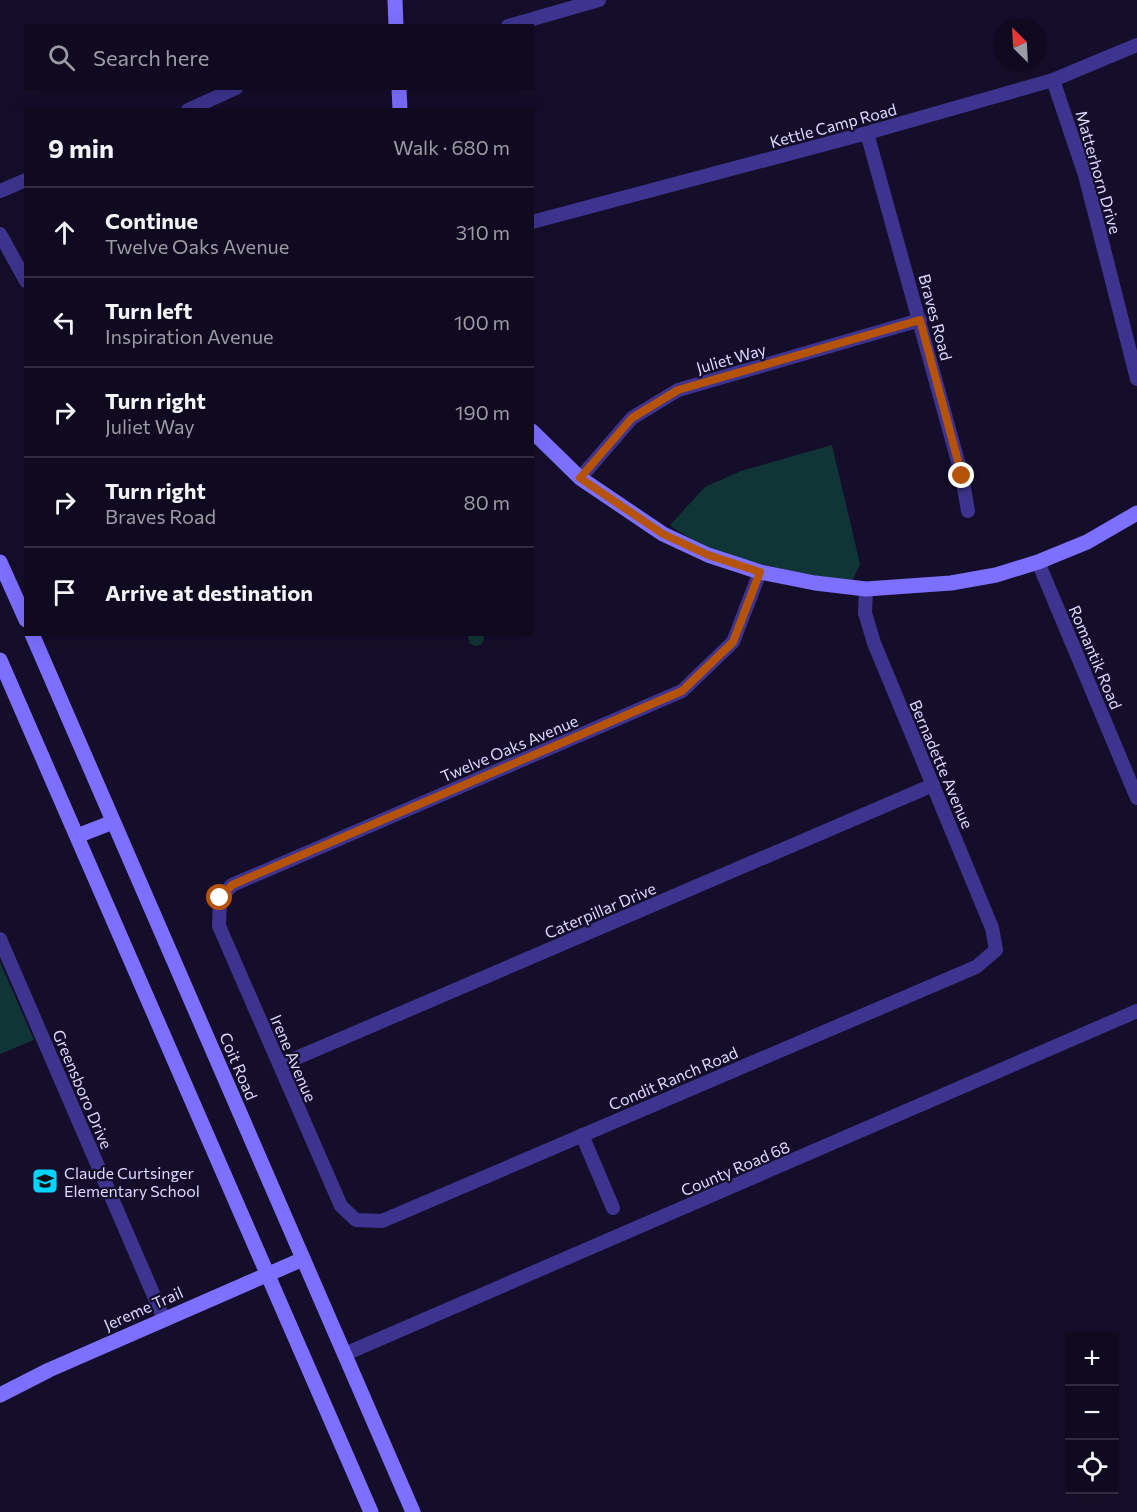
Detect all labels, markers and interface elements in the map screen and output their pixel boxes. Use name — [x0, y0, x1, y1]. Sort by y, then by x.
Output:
north arrow — [993, 18, 1047, 72]
search box — [24, 24, 534, 90]
icon: search — [45, 41, 78, 74]
text: Search here — [93, 44, 209, 71]
street label: Kettle Camp Road — [768, 99, 898, 151]
street label: Matterhorn Drive — [1072, 108, 1126, 236]
text: 9 min — [48, 132, 114, 163]
text: Walk · 680 m — [393, 135, 510, 159]
text: Continue — [105, 207, 198, 234]
icon: ahead — [48, 216, 81, 249]
text: 310 m — [456, 220, 510, 244]
text: Twelve Oaks Avenue — [105, 234, 289, 258]
street label: Braves Road — [915, 272, 957, 362]
text: Turn left — [105, 297, 192, 324]
icon: left — [48, 306, 81, 339]
text: 100 m — [454, 310, 510, 334]
text: Inspiration Avenue — [105, 324, 274, 348]
street label: Juliet Way — [694, 339, 768, 377]
text: Turn right — [105, 387, 206, 414]
icon: right — [48, 396, 81, 429]
text: 190 m — [455, 400, 510, 424]
text: Juliet Way — [105, 414, 195, 438]
route end — [948, 462, 974, 488]
text: Turn right — [105, 477, 206, 504]
icon: right — [48, 486, 81, 519]
text: 80 m — [464, 490, 510, 514]
text: Braves Road — [105, 504, 216, 528]
icon: arrive — [48, 576, 81, 609]
text: Arrive at destination — [105, 579, 313, 606]
street label: Romantik Road — [1066, 602, 1126, 712]
street label: Bernadette Avenue — [906, 697, 978, 831]
street label: Twelve Oaks Avenue — [437, 710, 581, 786]
street label: Caterpillar Drive — [542, 878, 658, 942]
route start — [206, 884, 232, 910]
street label: Irene Avenue — [267, 1011, 321, 1105]
street label: Greensboro Drive — [49, 1027, 117, 1151]
street label: Coit Road — [216, 1029, 262, 1103]
street label: Condit Ranch Road — [606, 1042, 740, 1114]
street label: County Road 68 — [678, 1137, 792, 1199]
place label: Claude Curtsinger Elementary School — [64, 1163, 200, 1200]
school or university icon: Claude Curtsinger Elementary School — [30, 1166, 60, 1196]
street label: Jereme Trail — [100, 1282, 186, 1334]
map controls — [1065, 1332, 1119, 1494]
button: + — [1065, 1332, 1119, 1386]
button: − — [1065, 1386, 1119, 1440]
button: locate — [1065, 1440, 1119, 1494]

